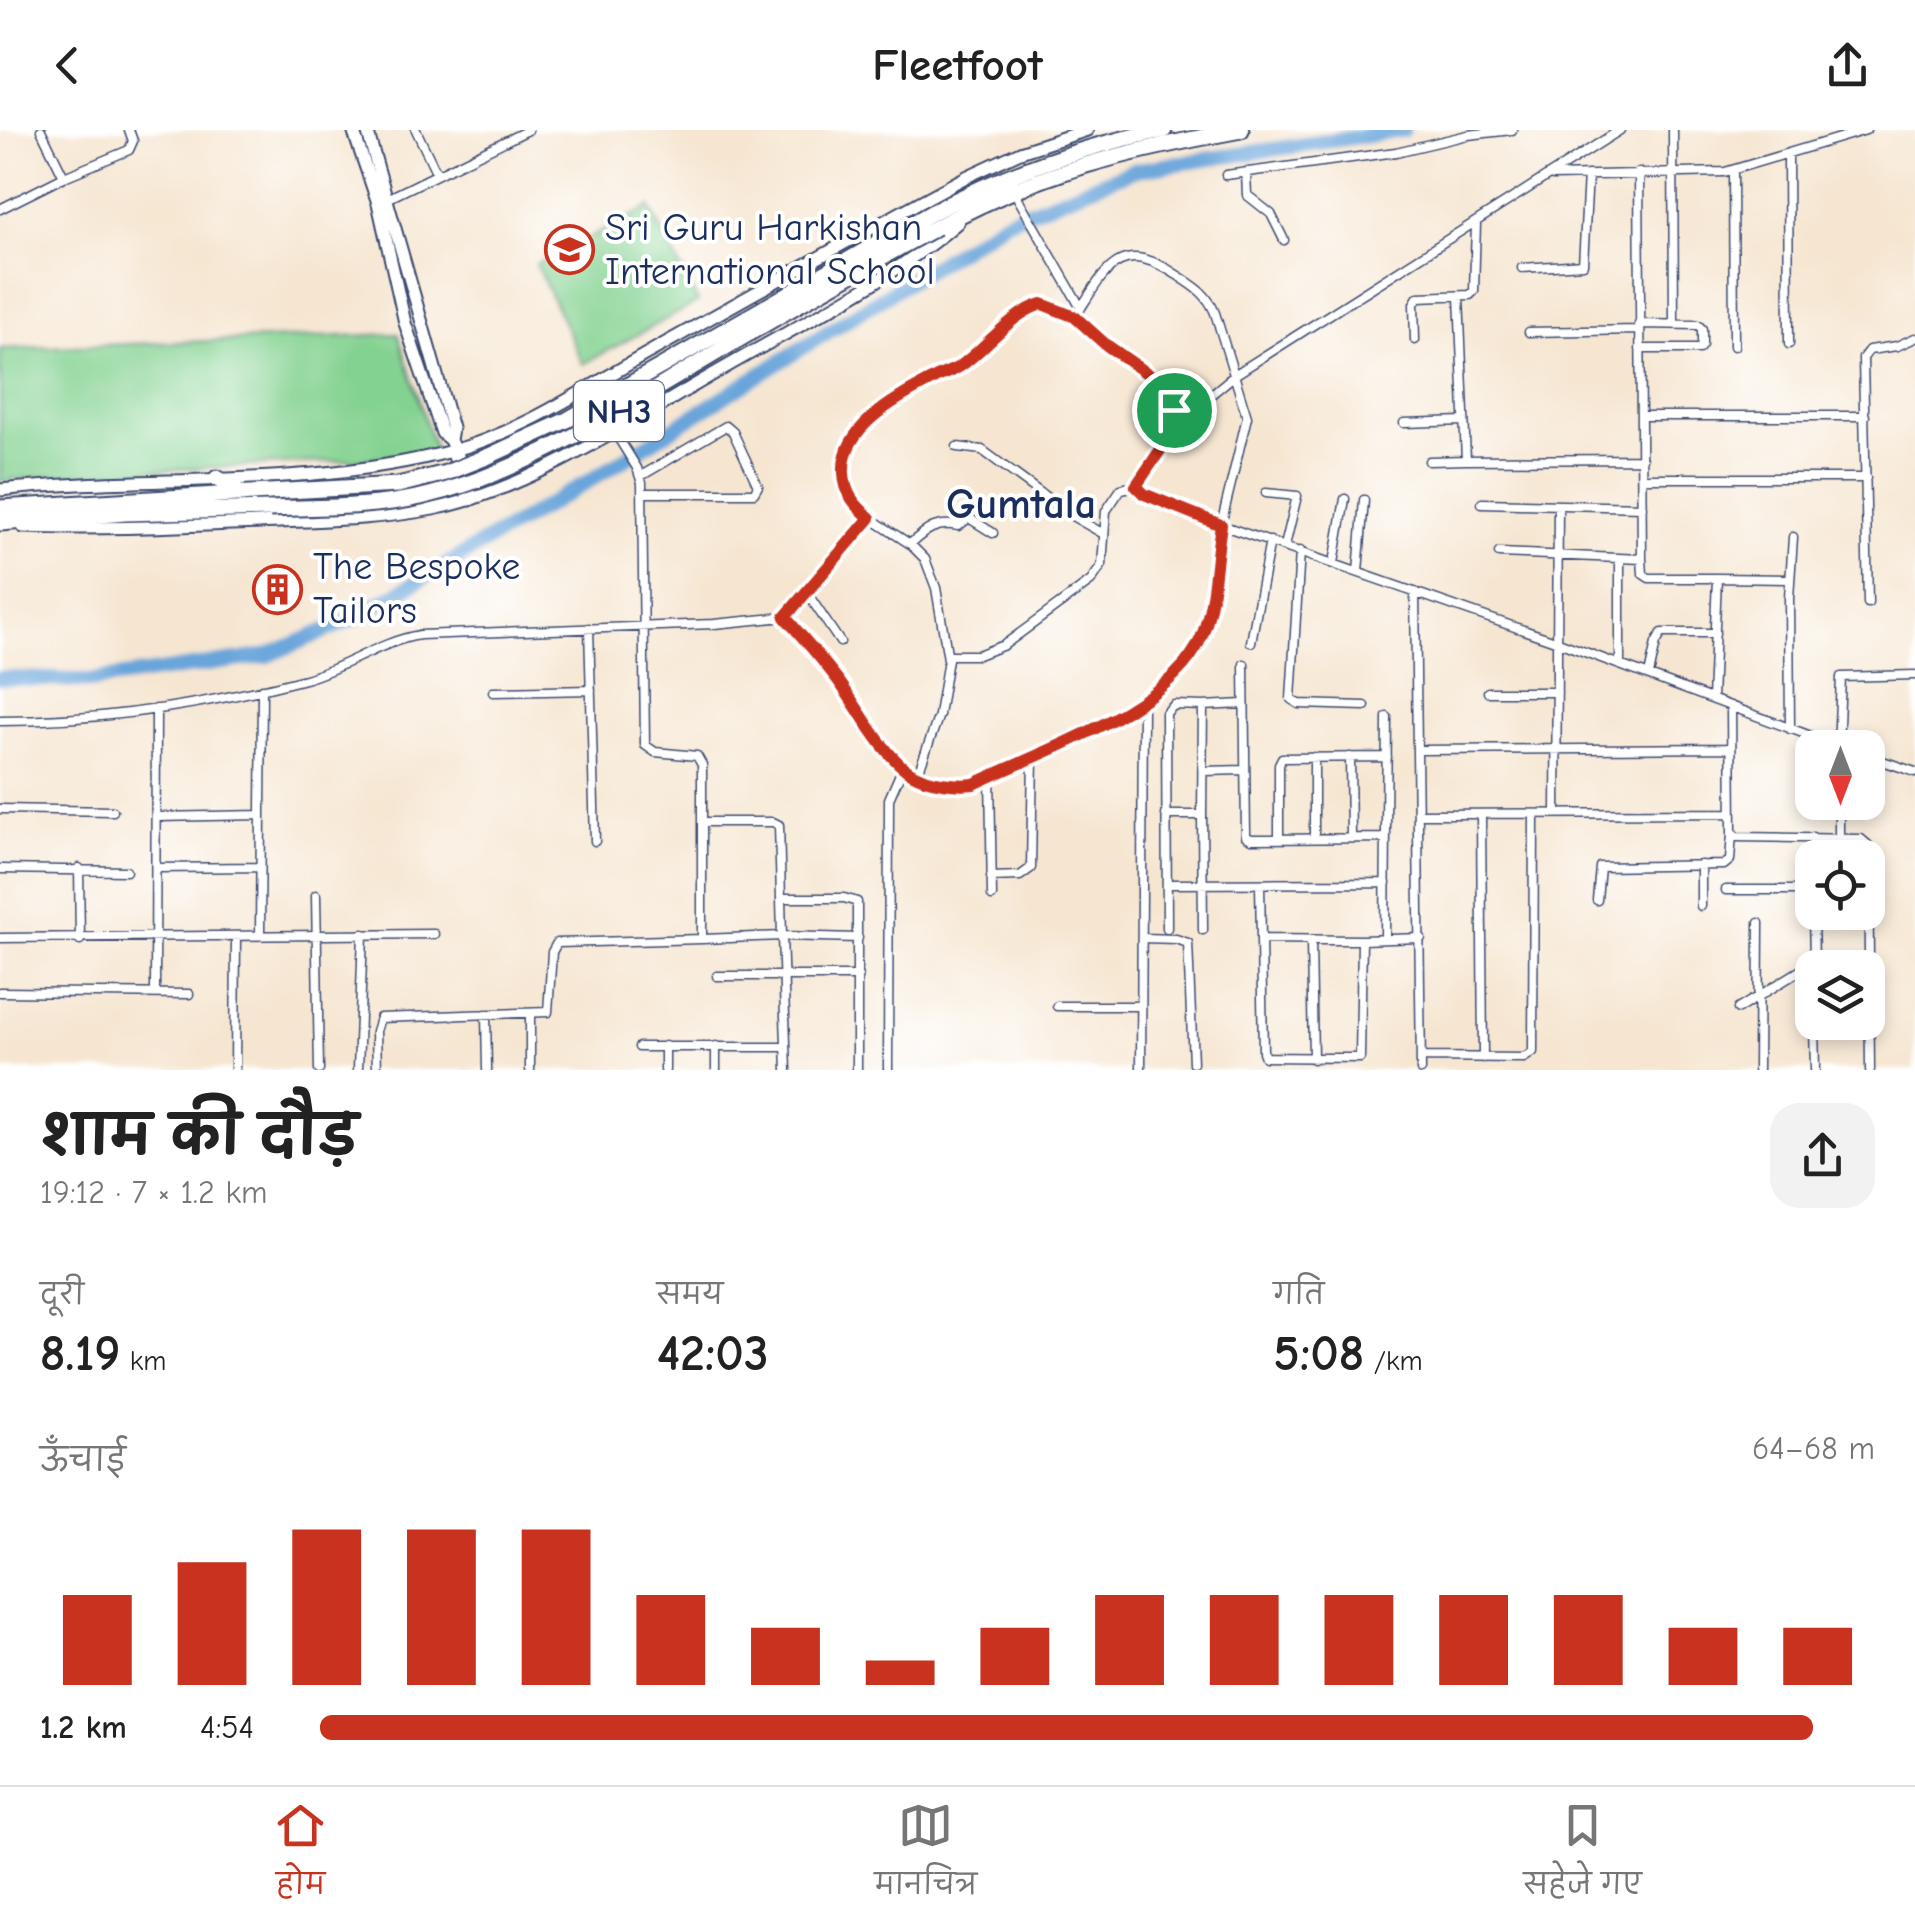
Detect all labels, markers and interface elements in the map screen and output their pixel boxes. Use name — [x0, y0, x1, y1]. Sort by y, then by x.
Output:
icon: back — [40, 38, 95, 93]
icon: share — [1820, 38, 1875, 93]
text: Fleetfoot — [872, 39, 1043, 91]
place label: Sri Guru Harkishan International School — [605, 206, 935, 294]
school or university icon: Sri Guru Harkishan International School — [544, 224, 596, 276]
pin — [1132, 368, 1217, 453]
road number: NH3 — [574, 381, 664, 441]
icon: arrive — [1147, 383, 1202, 438]
district label: Gumtala — [946, 480, 1096, 529]
place label: The Bespoke Tailors — [313, 545, 520, 633]
building icon: The Bespoke Tailors — [252, 563, 304, 615]
north arrow — [1795, 730, 1885, 820]
map controls — [1795, 730, 1885, 1040]
button: locate — [1795, 840, 1885, 930]
button: layers — [1795, 950, 1885, 1040]
button: share — [1770, 1103, 1875, 1208]
text: शाम की दौड़ — [40, 1104, 358, 1168]
text: 19:12 · 7 × 1.2 km — [40, 1174, 267, 1211]
text: दूरी — [40, 1279, 84, 1311]
text: समय — [657, 1279, 723, 1311]
text: गति — [1273, 1279, 1324, 1311]
text: 8.19 — [40, 1325, 120, 1383]
text: 42:03 — [657, 1325, 769, 1383]
text: 5:08 — [1273, 1325, 1364, 1383]
text: km — [120, 1345, 167, 1377]
text: /km — [1364, 1345, 1423, 1377]
text: 64–68 m — [1752, 1430, 1875, 1467]
text: ऊँचाई — [40, 1442, 126, 1479]
text: 1.2 km — [40, 1709, 127, 1746]
text: 4:54 — [200, 1709, 254, 1746]
tab: होम — [273, 1798, 328, 1915]
tab: मानचित्र — [874, 1798, 977, 1915]
tab: सहेजे गए — [1523, 1798, 1642, 1915]

